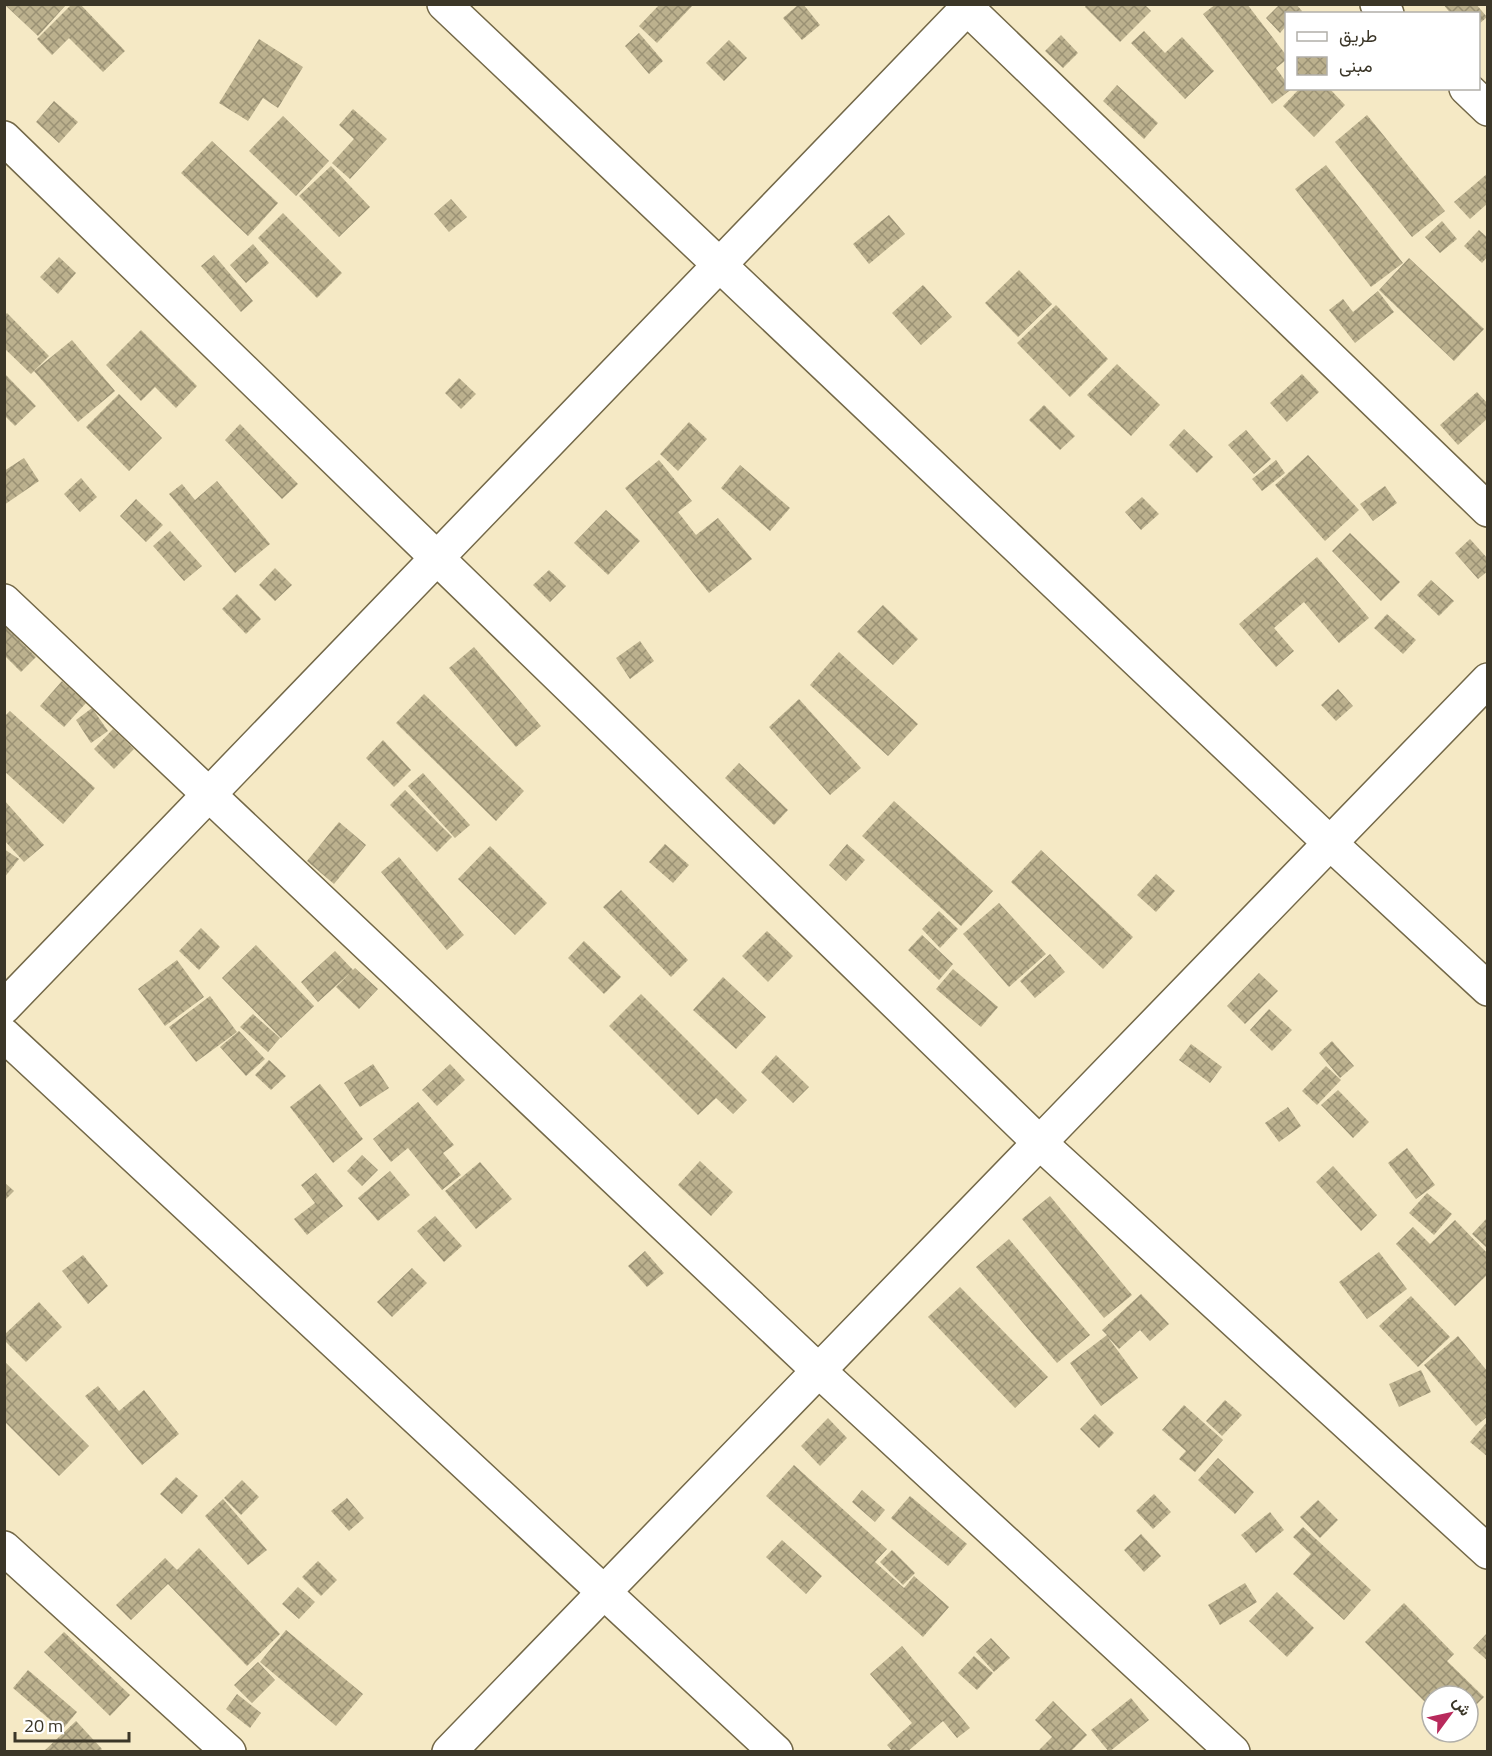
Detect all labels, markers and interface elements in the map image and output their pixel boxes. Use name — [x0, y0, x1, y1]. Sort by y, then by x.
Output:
legend — [1285, 12, 1480, 90]
text: طريق — [1339, 22, 1377, 49]
text: مبنى — [1339, 52, 1373, 79]
north arrow — [1420, 1684, 1480, 1744]
text: ش — [1447, 1691, 1478, 1720]
scale bar — [15, 1705, 129, 1743]
text: 20 m — [24, 1712, 63, 1739]

